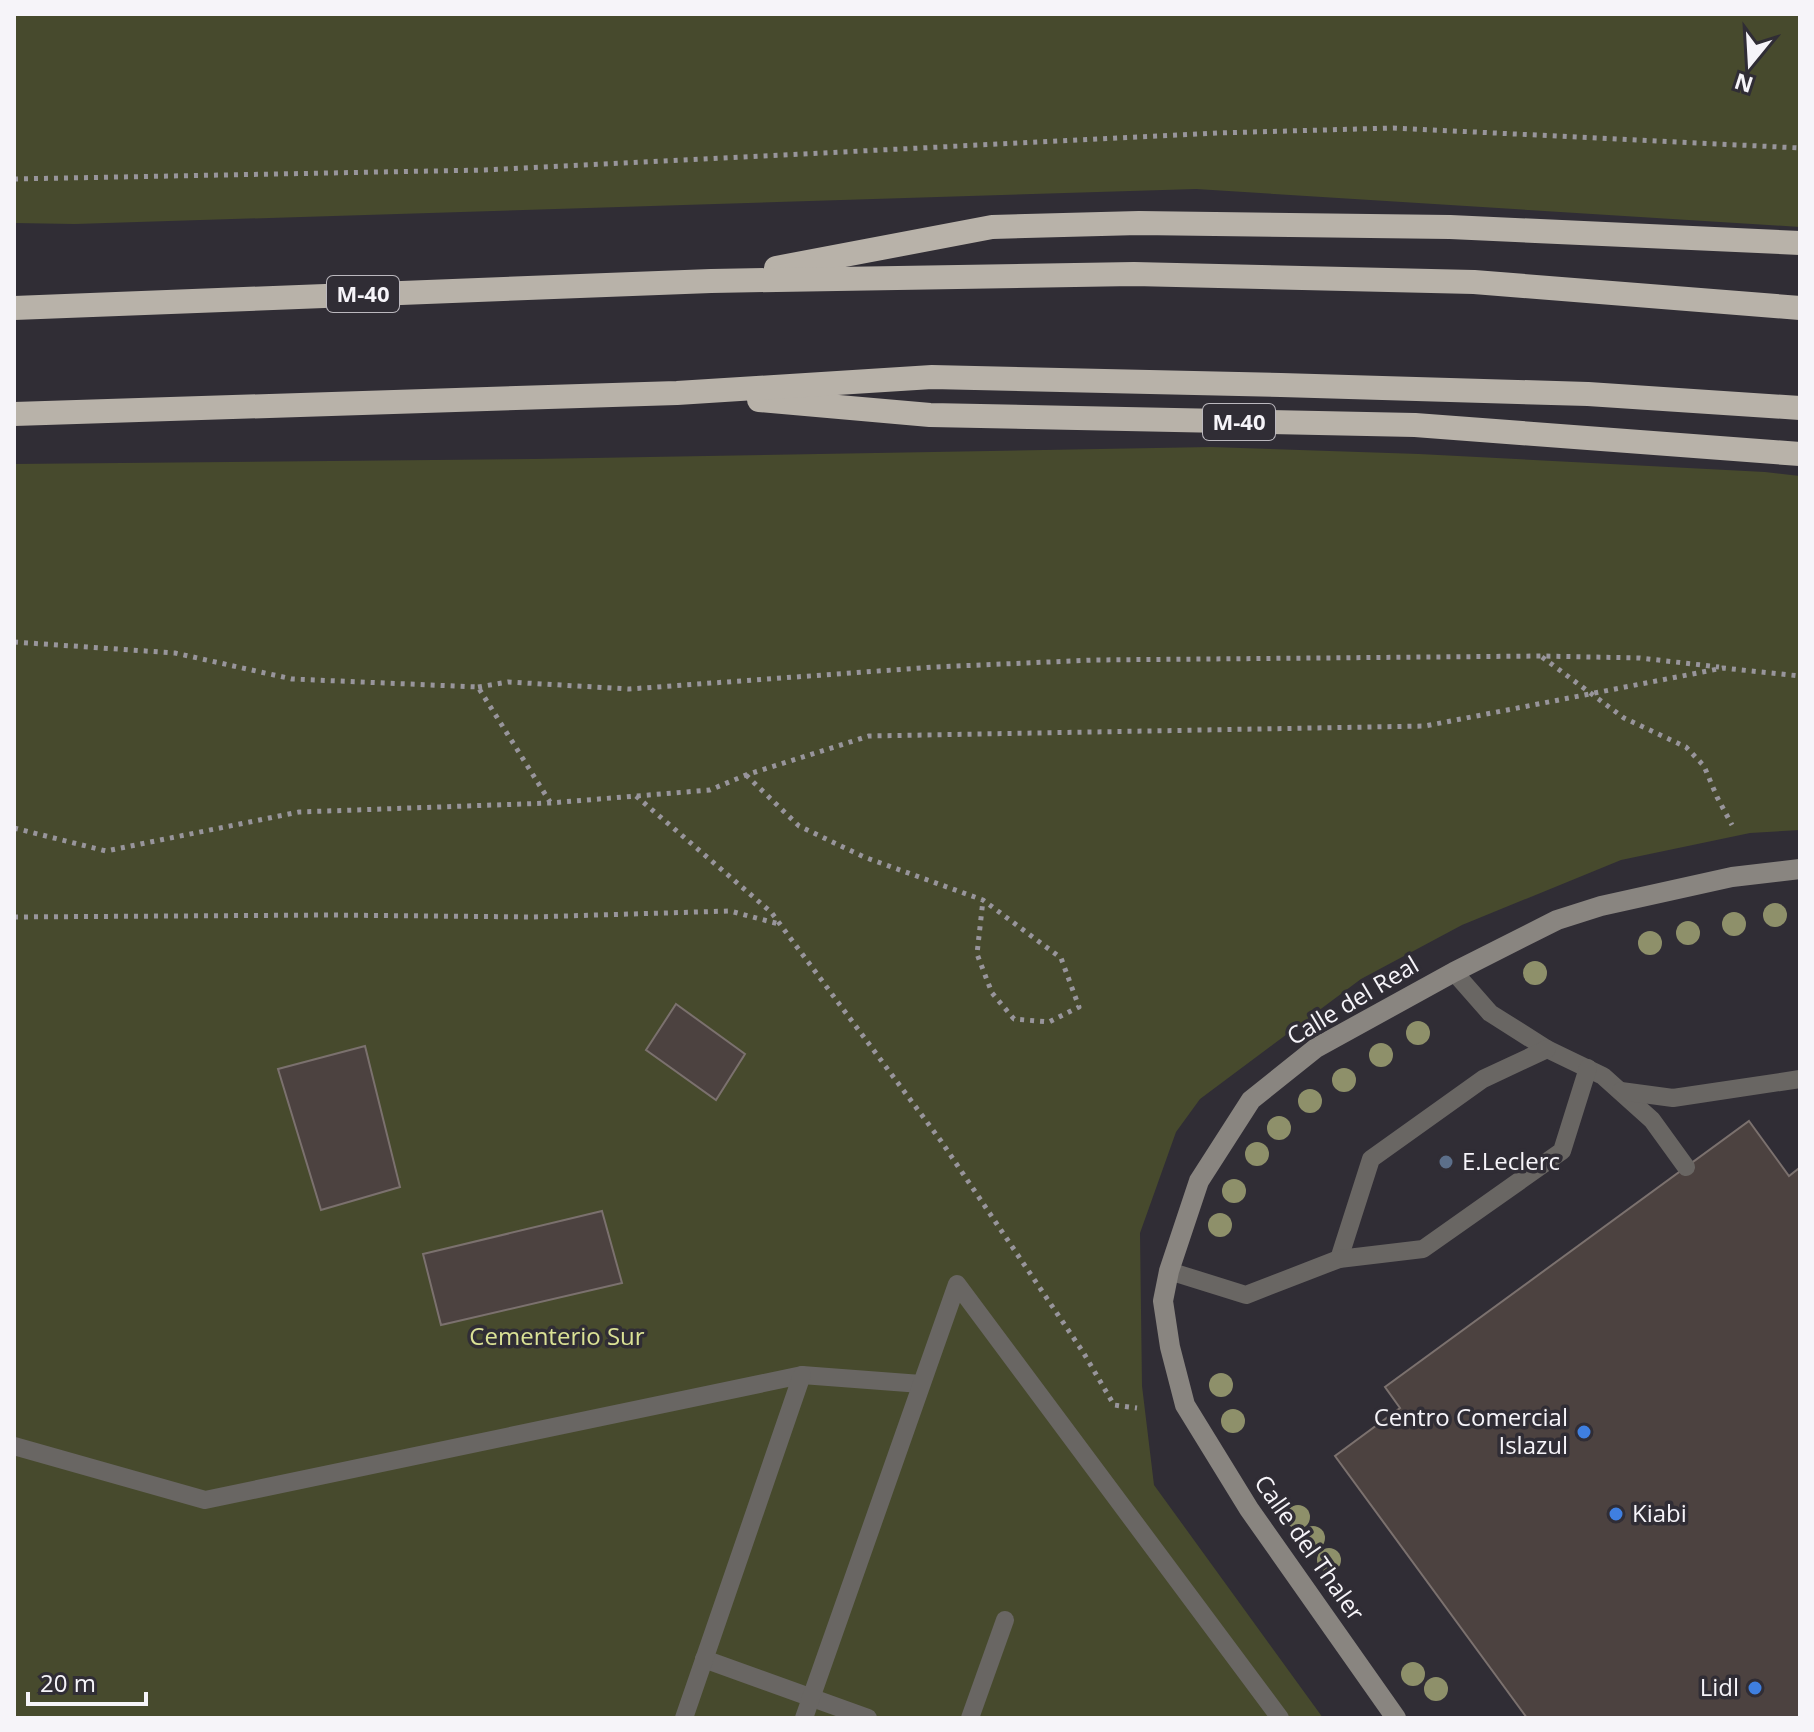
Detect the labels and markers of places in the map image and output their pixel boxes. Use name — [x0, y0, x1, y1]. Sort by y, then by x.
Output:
place label: E.Leclerc — [1462, 1144, 1560, 1177]
marker: E.Leclerc — [1437, 1153, 1455, 1171]
place label: Centro Comercial Islazul — [1374, 1400, 1568, 1461]
marker: Centro Comercial Islazul — [1575, 1423, 1593, 1441]
place label: Kiabi — [1632, 1496, 1687, 1529]
marker: Kiabi — [1607, 1505, 1625, 1523]
place label: Lidl — [1700, 1670, 1739, 1703]
marker: Lidl — [1746, 1679, 1764, 1697]

